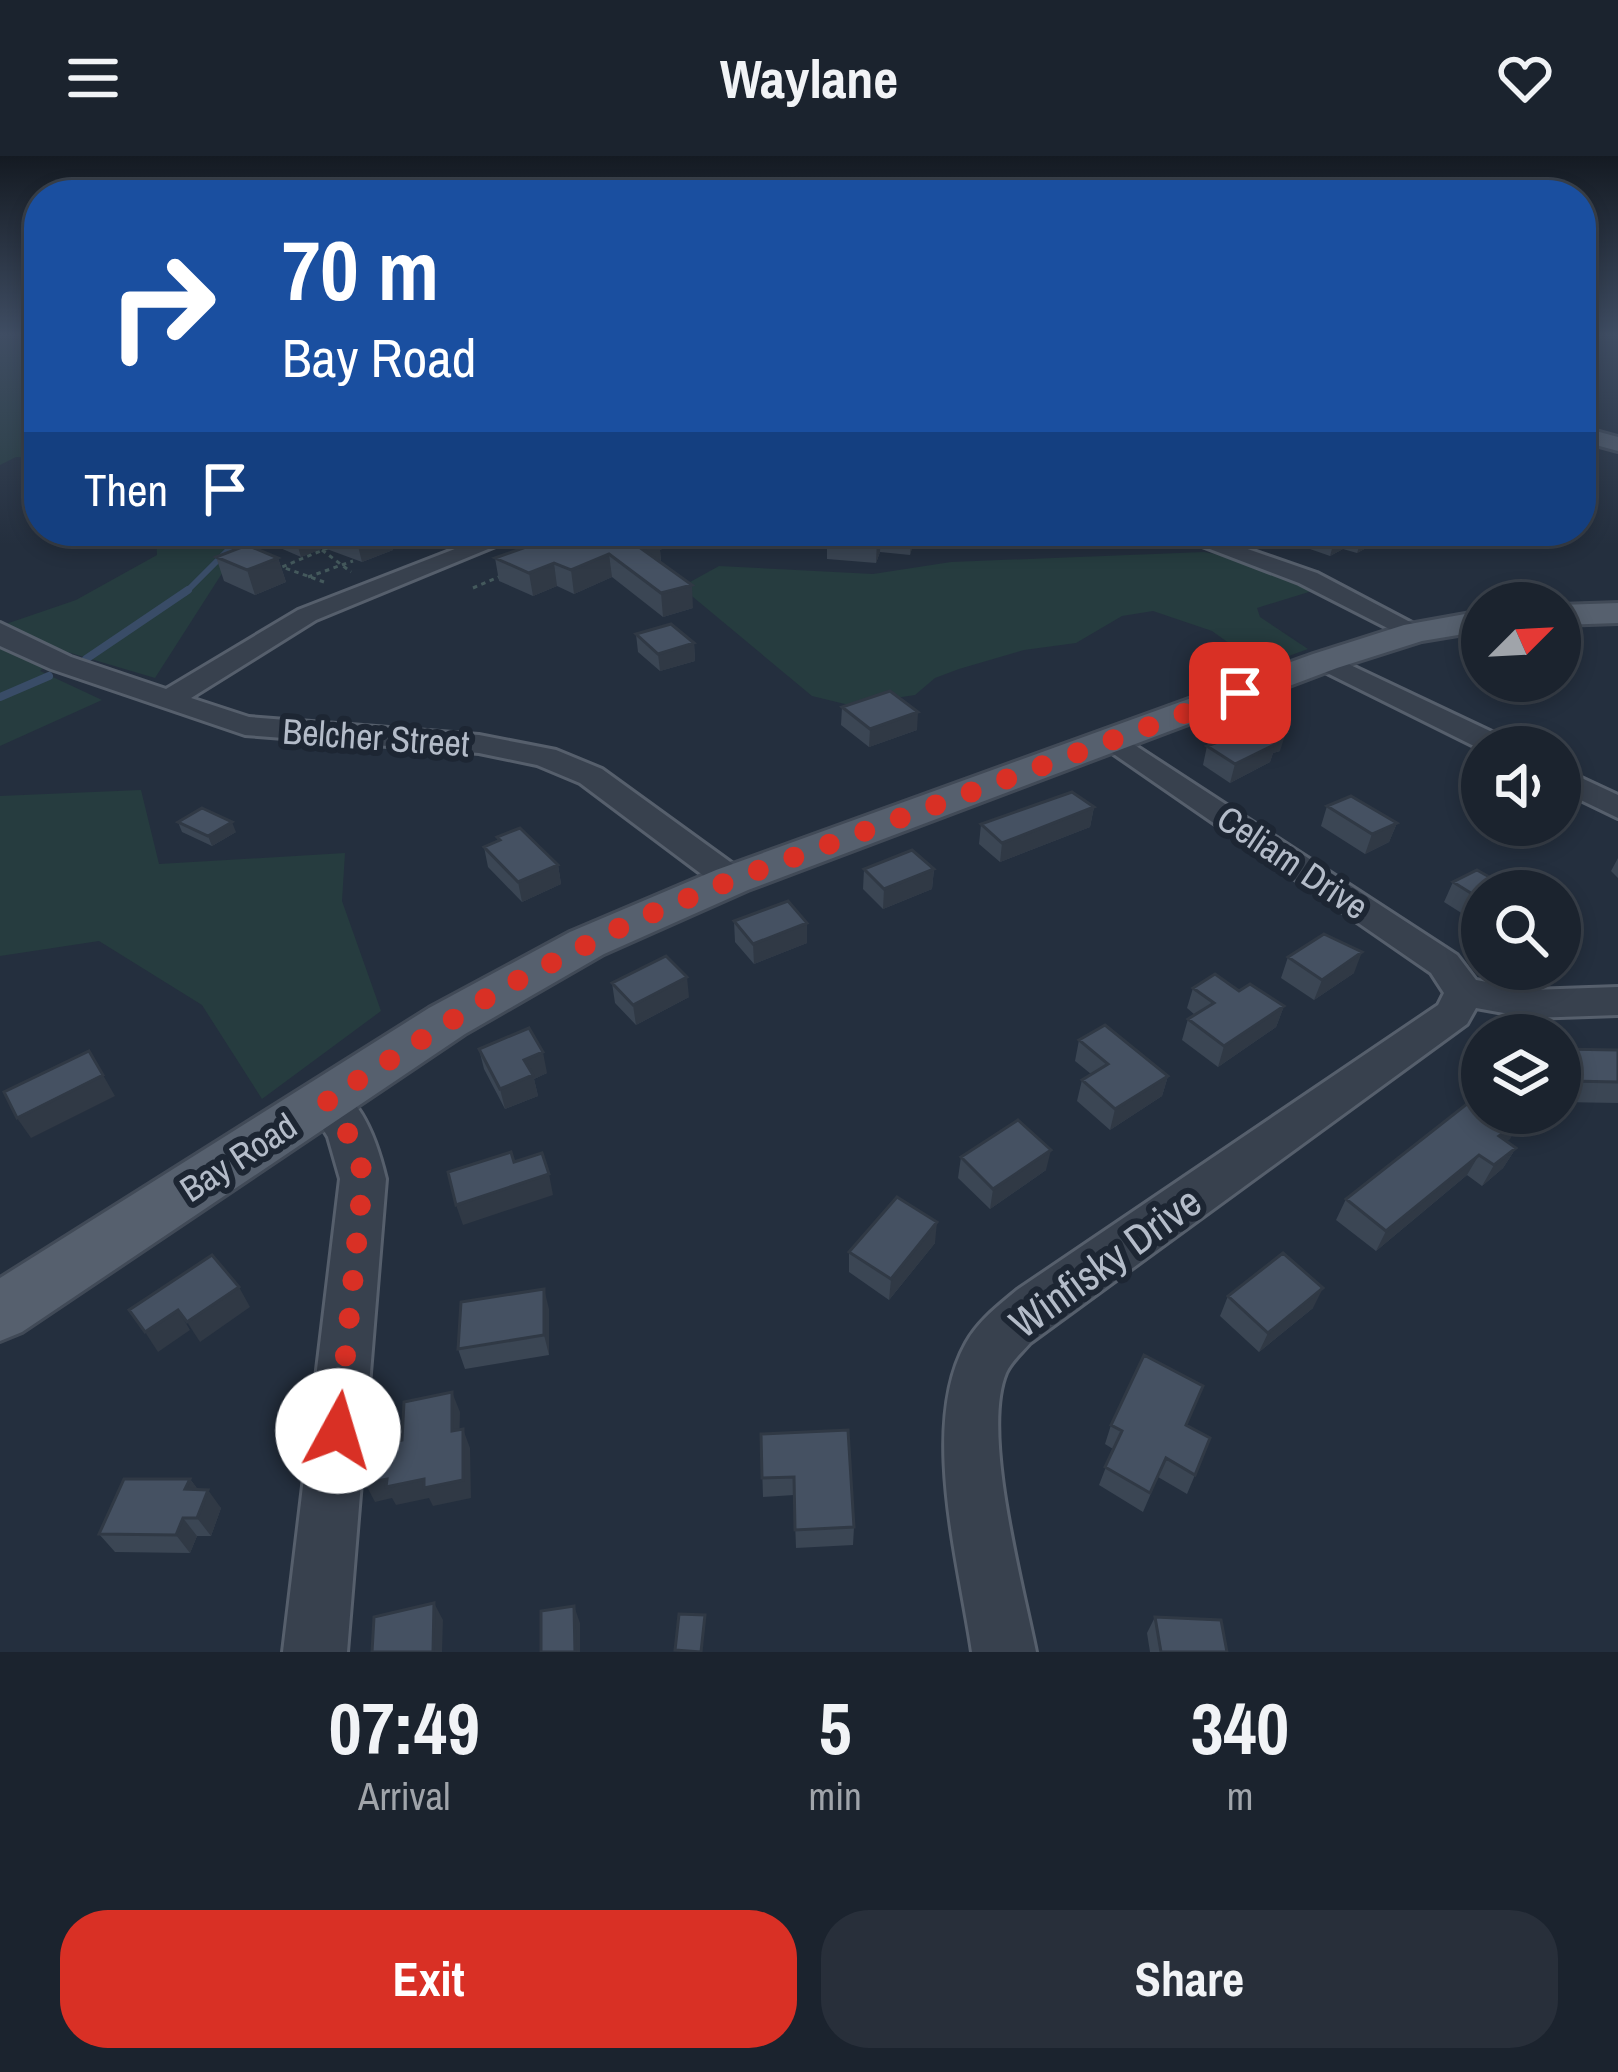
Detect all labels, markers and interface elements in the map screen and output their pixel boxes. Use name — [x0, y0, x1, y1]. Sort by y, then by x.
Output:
text: Waylane — [720, 42, 898, 115]
icon: menu — [60, 45, 126, 111]
icon: heart — [1492, 45, 1558, 111]
text: 70 m — [282, 213, 439, 326]
icon: right — [84, 228, 240, 384]
text: Bay Road — [282, 321, 476, 394]
icon: arrive — [192, 456, 258, 522]
text: Then — [84, 459, 168, 520]
north arrow — [1461, 582, 1581, 702]
map controls — [1461, 582, 1581, 1134]
pin — [1189, 642, 1291, 744]
icon: arrive — [1207, 660, 1273, 726]
street label: Belcher Street — [281, 707, 471, 767]
button: sound — [1461, 726, 1581, 846]
street label: Celiam Drive — [1208, 794, 1378, 930]
button: search — [1461, 870, 1581, 990]
button: layers — [1461, 1014, 1581, 1134]
street label: Bay Road — [171, 1102, 305, 1212]
street label: Winfisky Drive — [998, 1174, 1212, 1350]
position arrow — [275, 1368, 401, 1494]
text: 07:49 — [329, 1679, 480, 1776]
text: 5 — [819, 1679, 852, 1776]
text: 340 — [1191, 1679, 1289, 1776]
text: Arrival — [358, 1770, 450, 1822]
text: min — [809, 1770, 862, 1822]
text: m — [1227, 1770, 1253, 1822]
button: Exit — [60, 1910, 797, 2048]
button: Share — [821, 1910, 1558, 2048]

